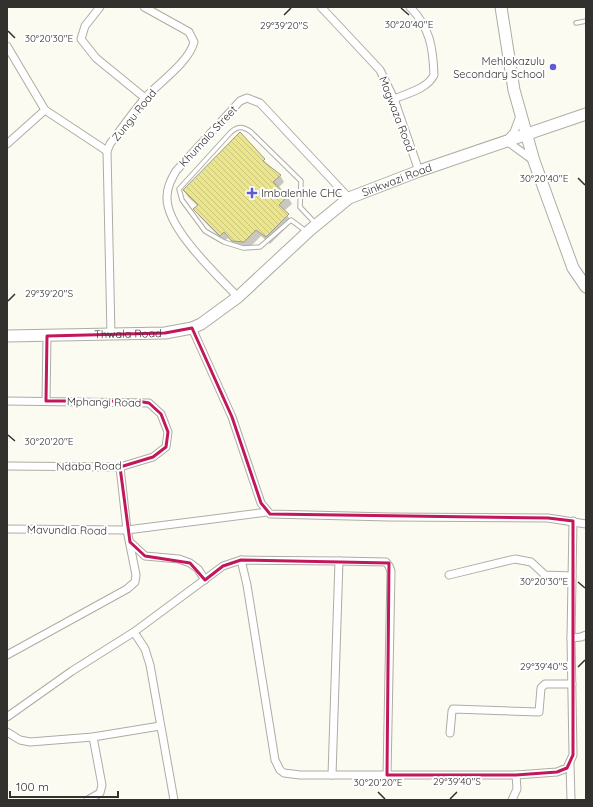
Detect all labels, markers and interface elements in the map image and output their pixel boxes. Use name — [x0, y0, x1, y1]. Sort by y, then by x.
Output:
text: 30°20'40"E — [385, 18, 434, 31]
text: 29°39'20"S — [260, 19, 308, 32]
text: 30°20'30"E — [25, 32, 74, 45]
place label: Mehlokazulu Secondary School — [453, 54, 545, 81]
marker: Mehlokazulu Secondary School — [548, 62, 558, 72]
street label: Magwaza Road — [376, 74, 418, 154]
street label: Zungu Road — [109, 86, 159, 144]
street label: Khumalo Street — [176, 102, 240, 170]
street label: Sinkwazi Road — [360, 160, 433, 199]
text: 30°20'40"E — [520, 172, 569, 185]
place label: Imbalenhle CHC — [261, 186, 342, 200]
marker: Imbalenhle CHC — [246, 187, 258, 199]
text: 29°39'20"S — [25, 287, 73, 300]
street label: Thwala Road — [94, 326, 162, 341]
street label: Mphangi Road — [67, 394, 141, 410]
text: 30°20'20"E — [25, 435, 74, 448]
street label: Ndaba Road — [56, 458, 122, 474]
street label: Mavundla Road — [27, 522, 107, 538]
text: 30°20'30"E — [520, 575, 569, 588]
text: 29°39'40"S — [520, 660, 568, 673]
scale bar — [10, 773, 118, 799]
text: 29°39'40"S — [433, 775, 481, 788]
text: 30°20'20"E — [354, 776, 403, 789]
text: 100 m — [16, 779, 49, 794]

